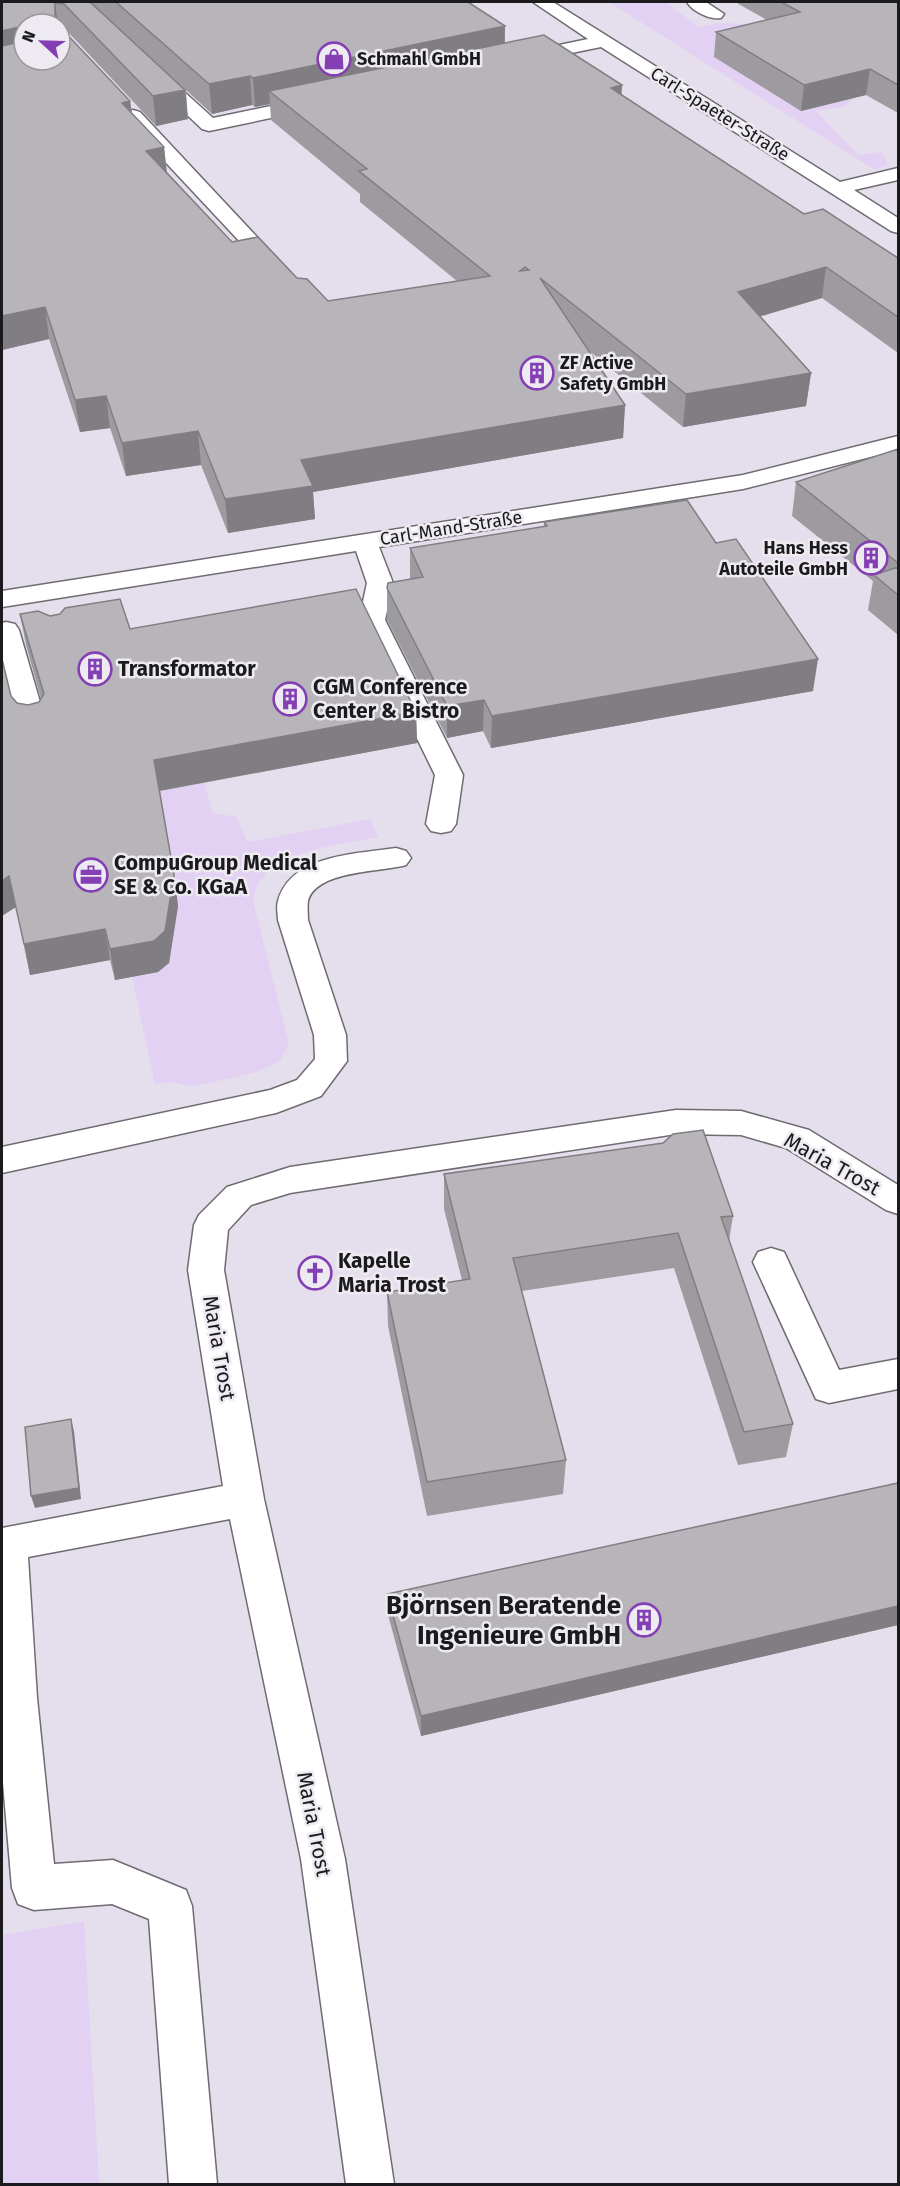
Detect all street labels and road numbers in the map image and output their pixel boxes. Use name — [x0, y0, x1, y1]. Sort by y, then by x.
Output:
street label: Carl-Spaeter-Straße — [646, 62, 794, 166]
street label: Carl-Mand-Straße — [378, 506, 524, 550]
street label: Maria Trost — [779, 1127, 885, 1201]
street label: Maria Trost — [197, 1293, 241, 1403]
street label: Maria Trost — [291, 1769, 337, 1879]

